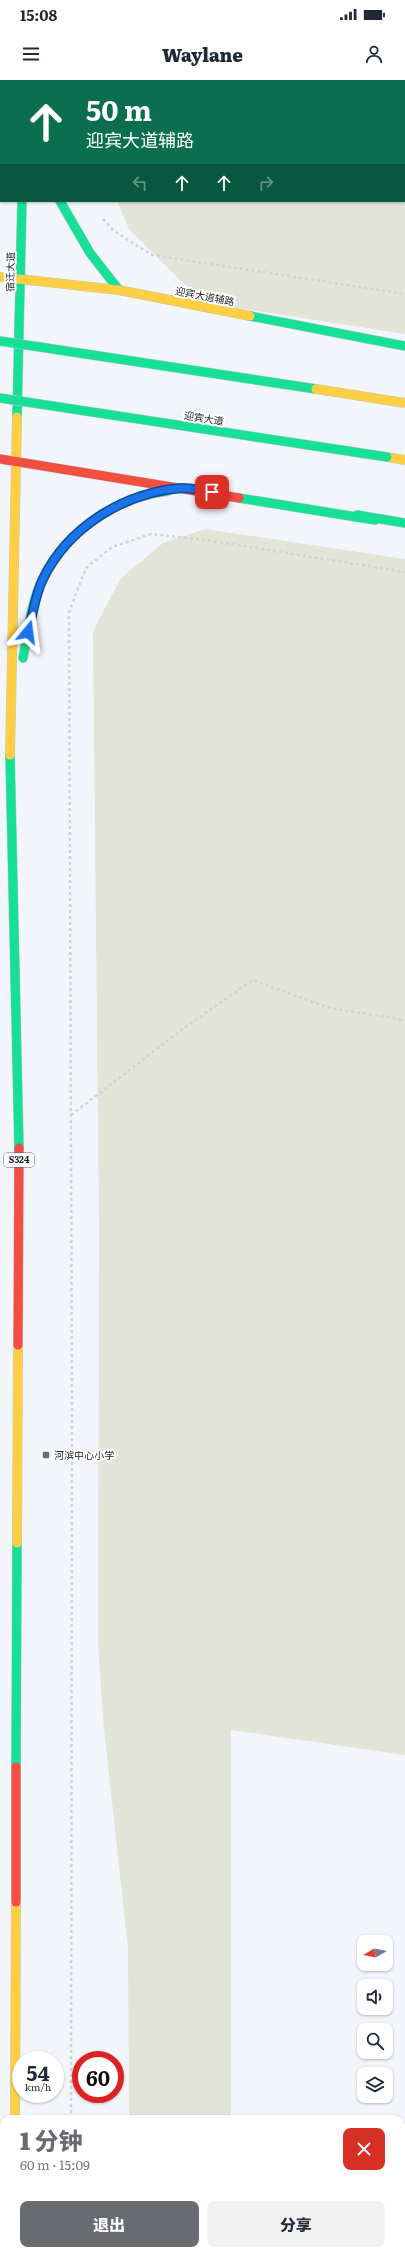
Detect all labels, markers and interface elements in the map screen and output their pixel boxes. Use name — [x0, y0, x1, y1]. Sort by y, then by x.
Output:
text: 15:08 — [20, 3, 57, 26]
text: Waylane — [162, 41, 243, 68]
icon: menu — [20, 43, 42, 65]
icon: person — [363, 43, 385, 65]
text: 50 m — [86, 88, 152, 130]
icon: ahead — [20, 96, 72, 148]
text: 迎宾大道辅路 — [86, 126, 194, 153]
icon: left — [129, 172, 151, 194]
icon: ahead — [171, 172, 193, 194]
icon: ahead — [213, 172, 235, 194]
icon: right — [255, 172, 277, 194]
street label: 宿迁大道 — [2, 252, 17, 292]
street label: 迎宾大道辅路 — [174, 282, 236, 309]
street label: 迎宾大道 — [183, 407, 225, 428]
pin — [195, 475, 229, 509]
icon: arrive — [201, 481, 223, 503]
position arrow — [7, 611, 49, 653]
road number: S324 — [4, 1153, 34, 1167]
place label: 河滨中心小学 — [54, 1447, 114, 1462]
marker: 河滨中心小学 — [41, 1450, 51, 1460]
north arrow — [357, 1935, 393, 1971]
map controls — [357, 1935, 393, 2103]
button: sound — [357, 1979, 393, 2015]
button: search — [357, 2023, 393, 2059]
speed limit sign: 60 — [72, 2051, 124, 2103]
text: 54 — [27, 2057, 49, 2087]
button: layers — [357, 2067, 393, 2103]
text: km/h — [25, 2079, 51, 2094]
text: 1 分钟 — [20, 2122, 83, 2157]
button: close — [343, 2128, 385, 2170]
text: 60 m · 15:09 — [20, 2155, 90, 2174]
button: 退出 — [20, 2201, 199, 2247]
button: 分享 — [207, 2201, 385, 2247]

